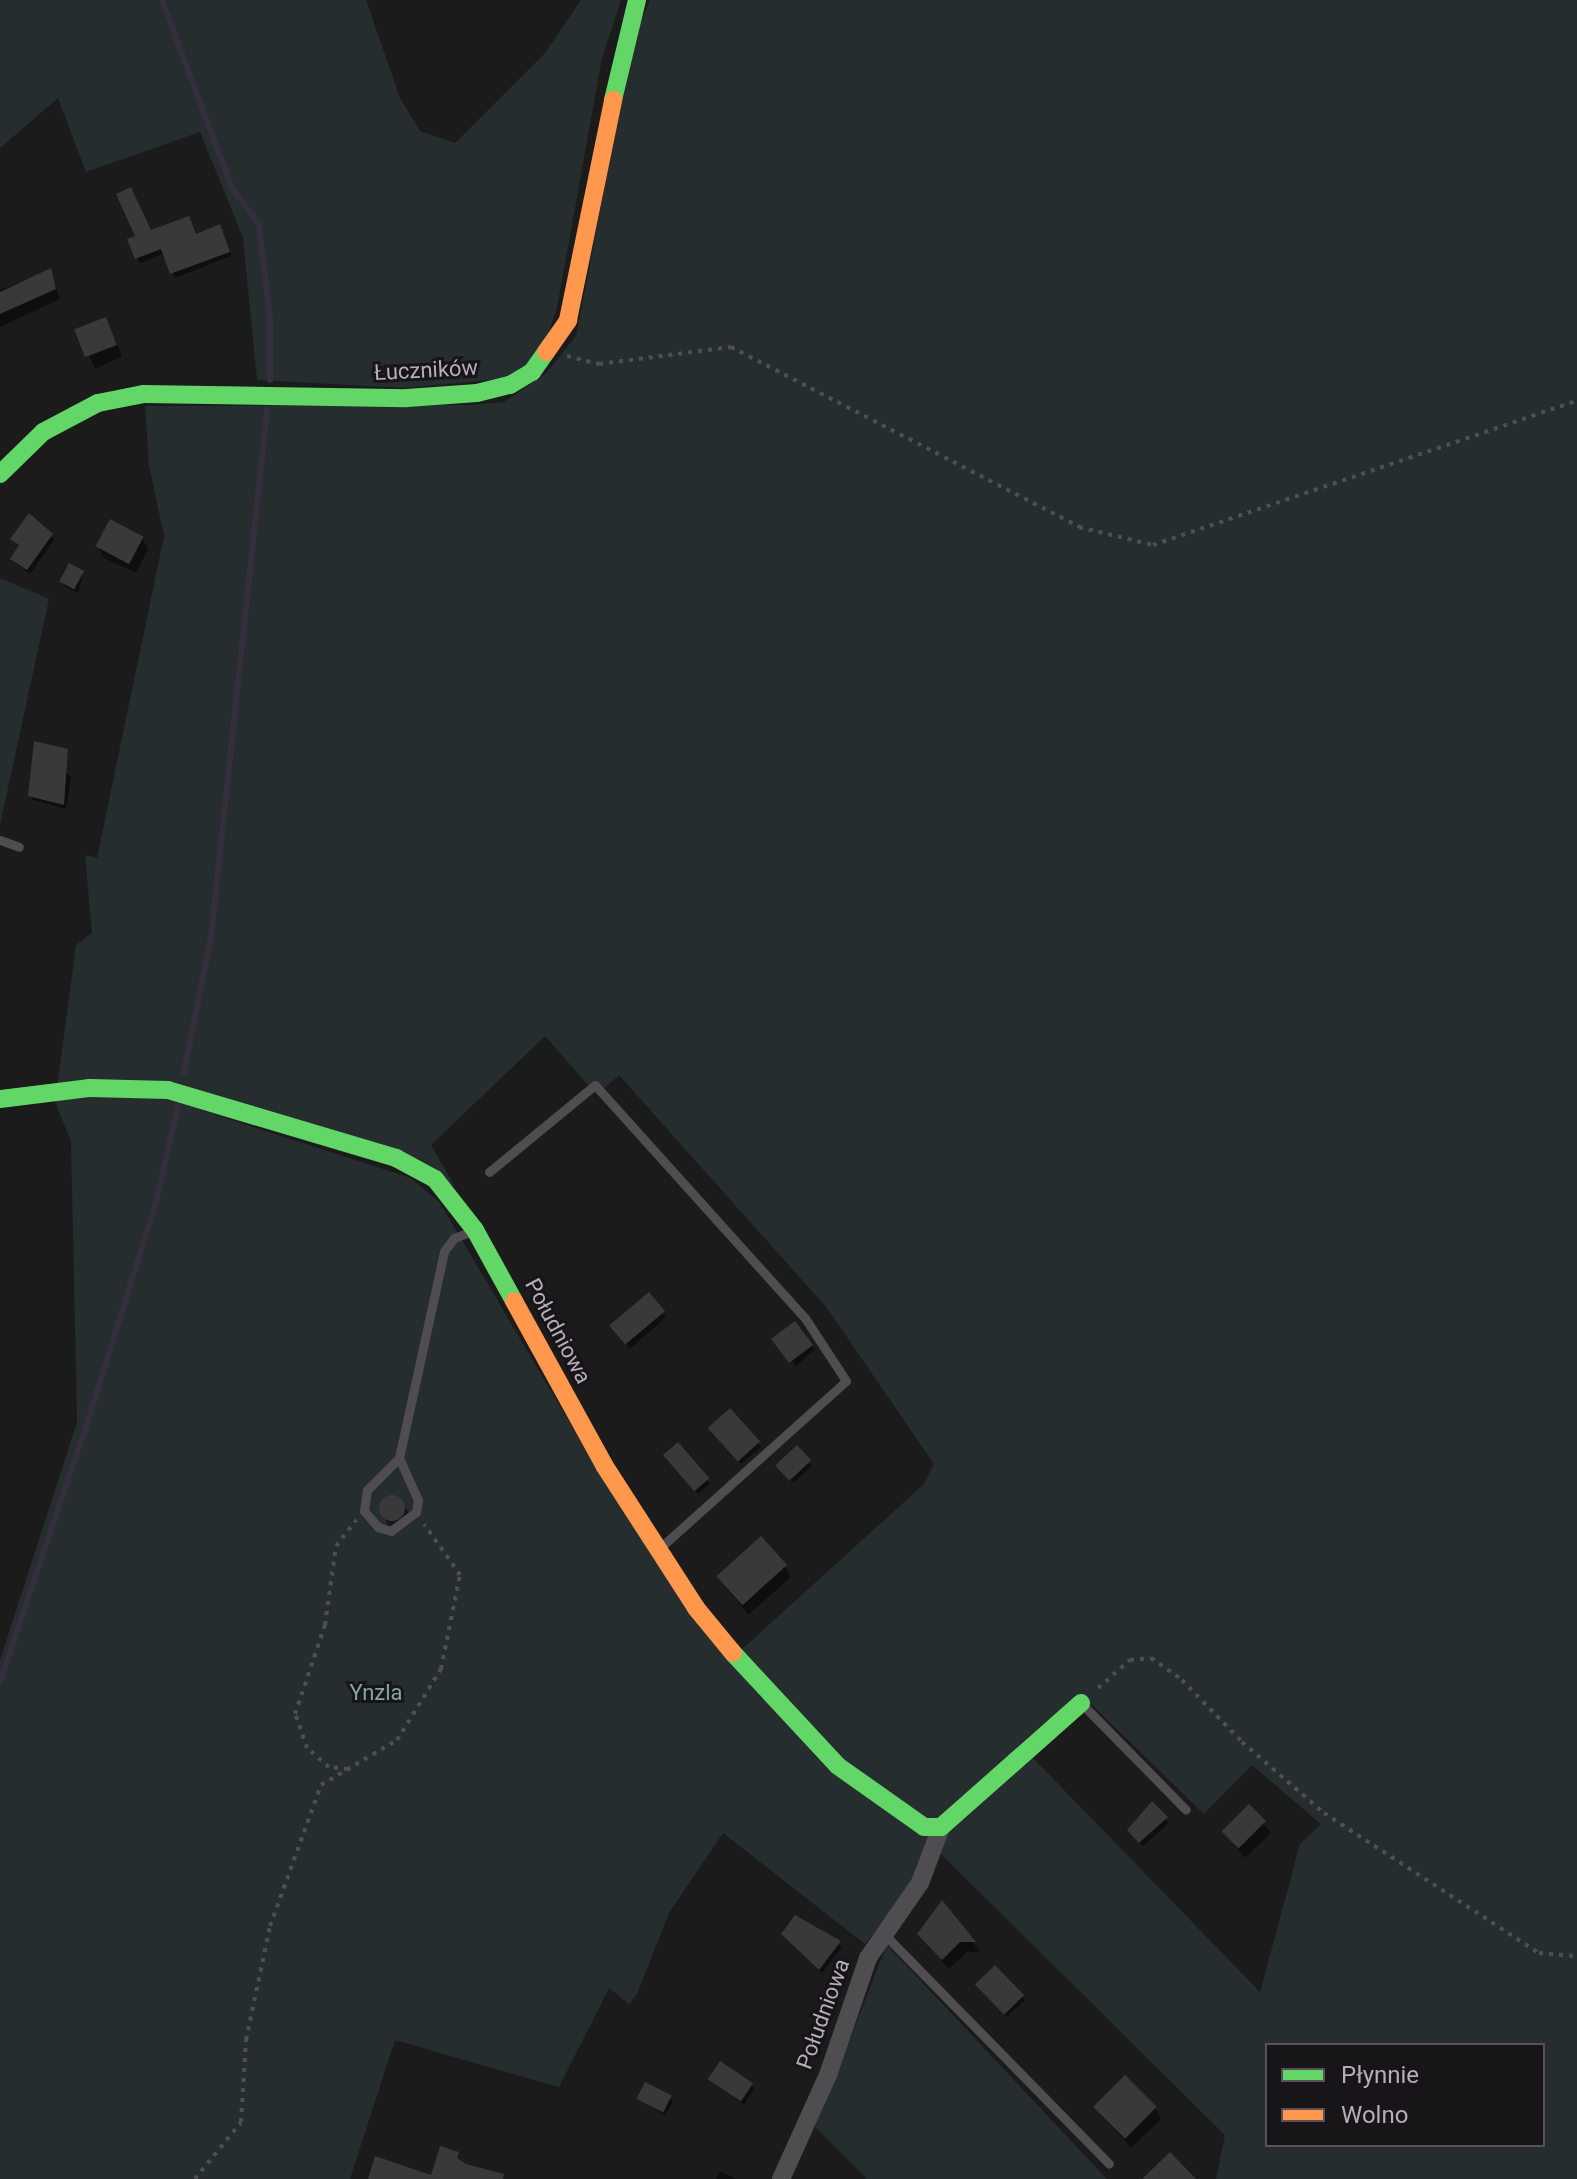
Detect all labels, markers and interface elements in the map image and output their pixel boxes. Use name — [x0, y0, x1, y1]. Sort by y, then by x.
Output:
street label: Łuczników — [373, 354, 479, 386]
street label: Południowa — [519, 1274, 597, 1388]
park label: Ynzla — [349, 1680, 403, 1706]
street label: Południowa — [791, 1955, 855, 2073]
legend — [1265, 2043, 1545, 2147]
text: Płynnie — [1341, 2061, 1419, 2089]
text: Wolno — [1341, 2101, 1408, 2129]

